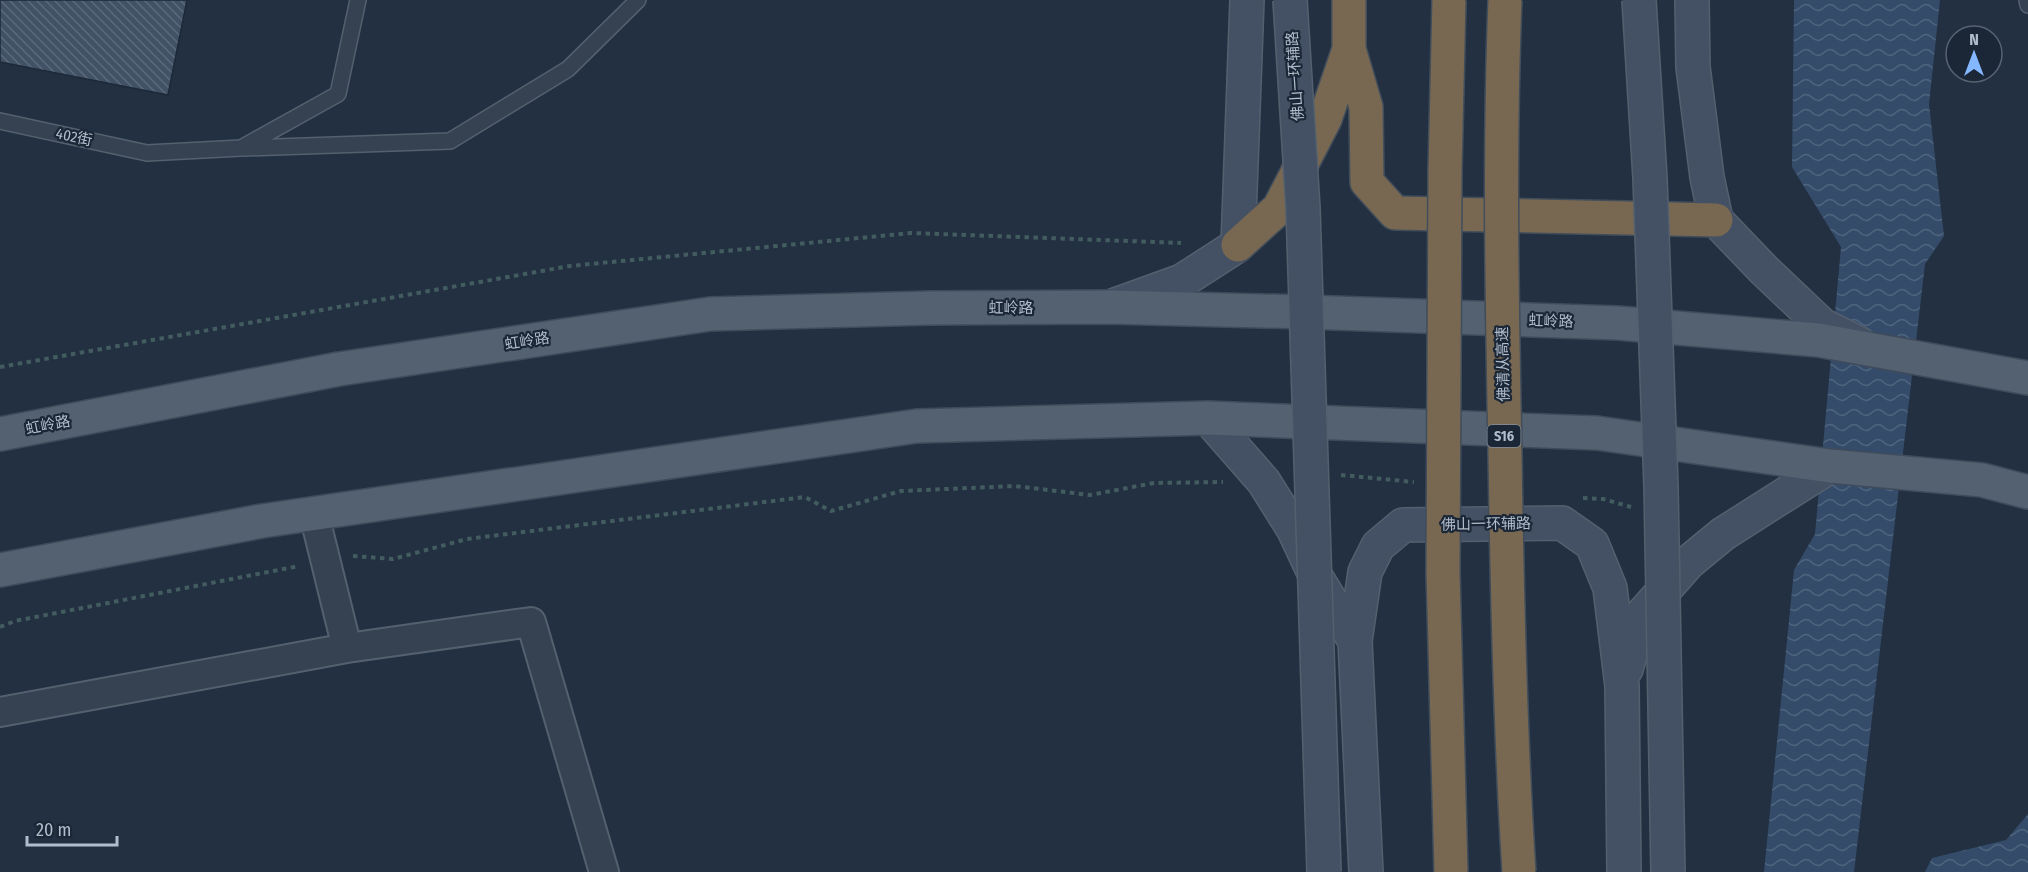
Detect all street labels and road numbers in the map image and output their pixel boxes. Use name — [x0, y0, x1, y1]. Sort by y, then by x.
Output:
street label: 佛山一环辅路 — [1283, 30, 1307, 122]
street label: 402街 — [54, 124, 94, 150]
street label: 虹岭路 — [988, 299, 1034, 317]
street label: 虹岭路 — [1528, 311, 1574, 331]
street label: 佛清从高速 — [1493, 326, 1513, 402]
street label: 虹岭路 — [503, 329, 551, 353]
street label: 虹岭路 — [24, 412, 72, 438]
road number: S16 — [1488, 425, 1520, 447]
street label: 佛山一环辅路 — [1441, 514, 1531, 534]

